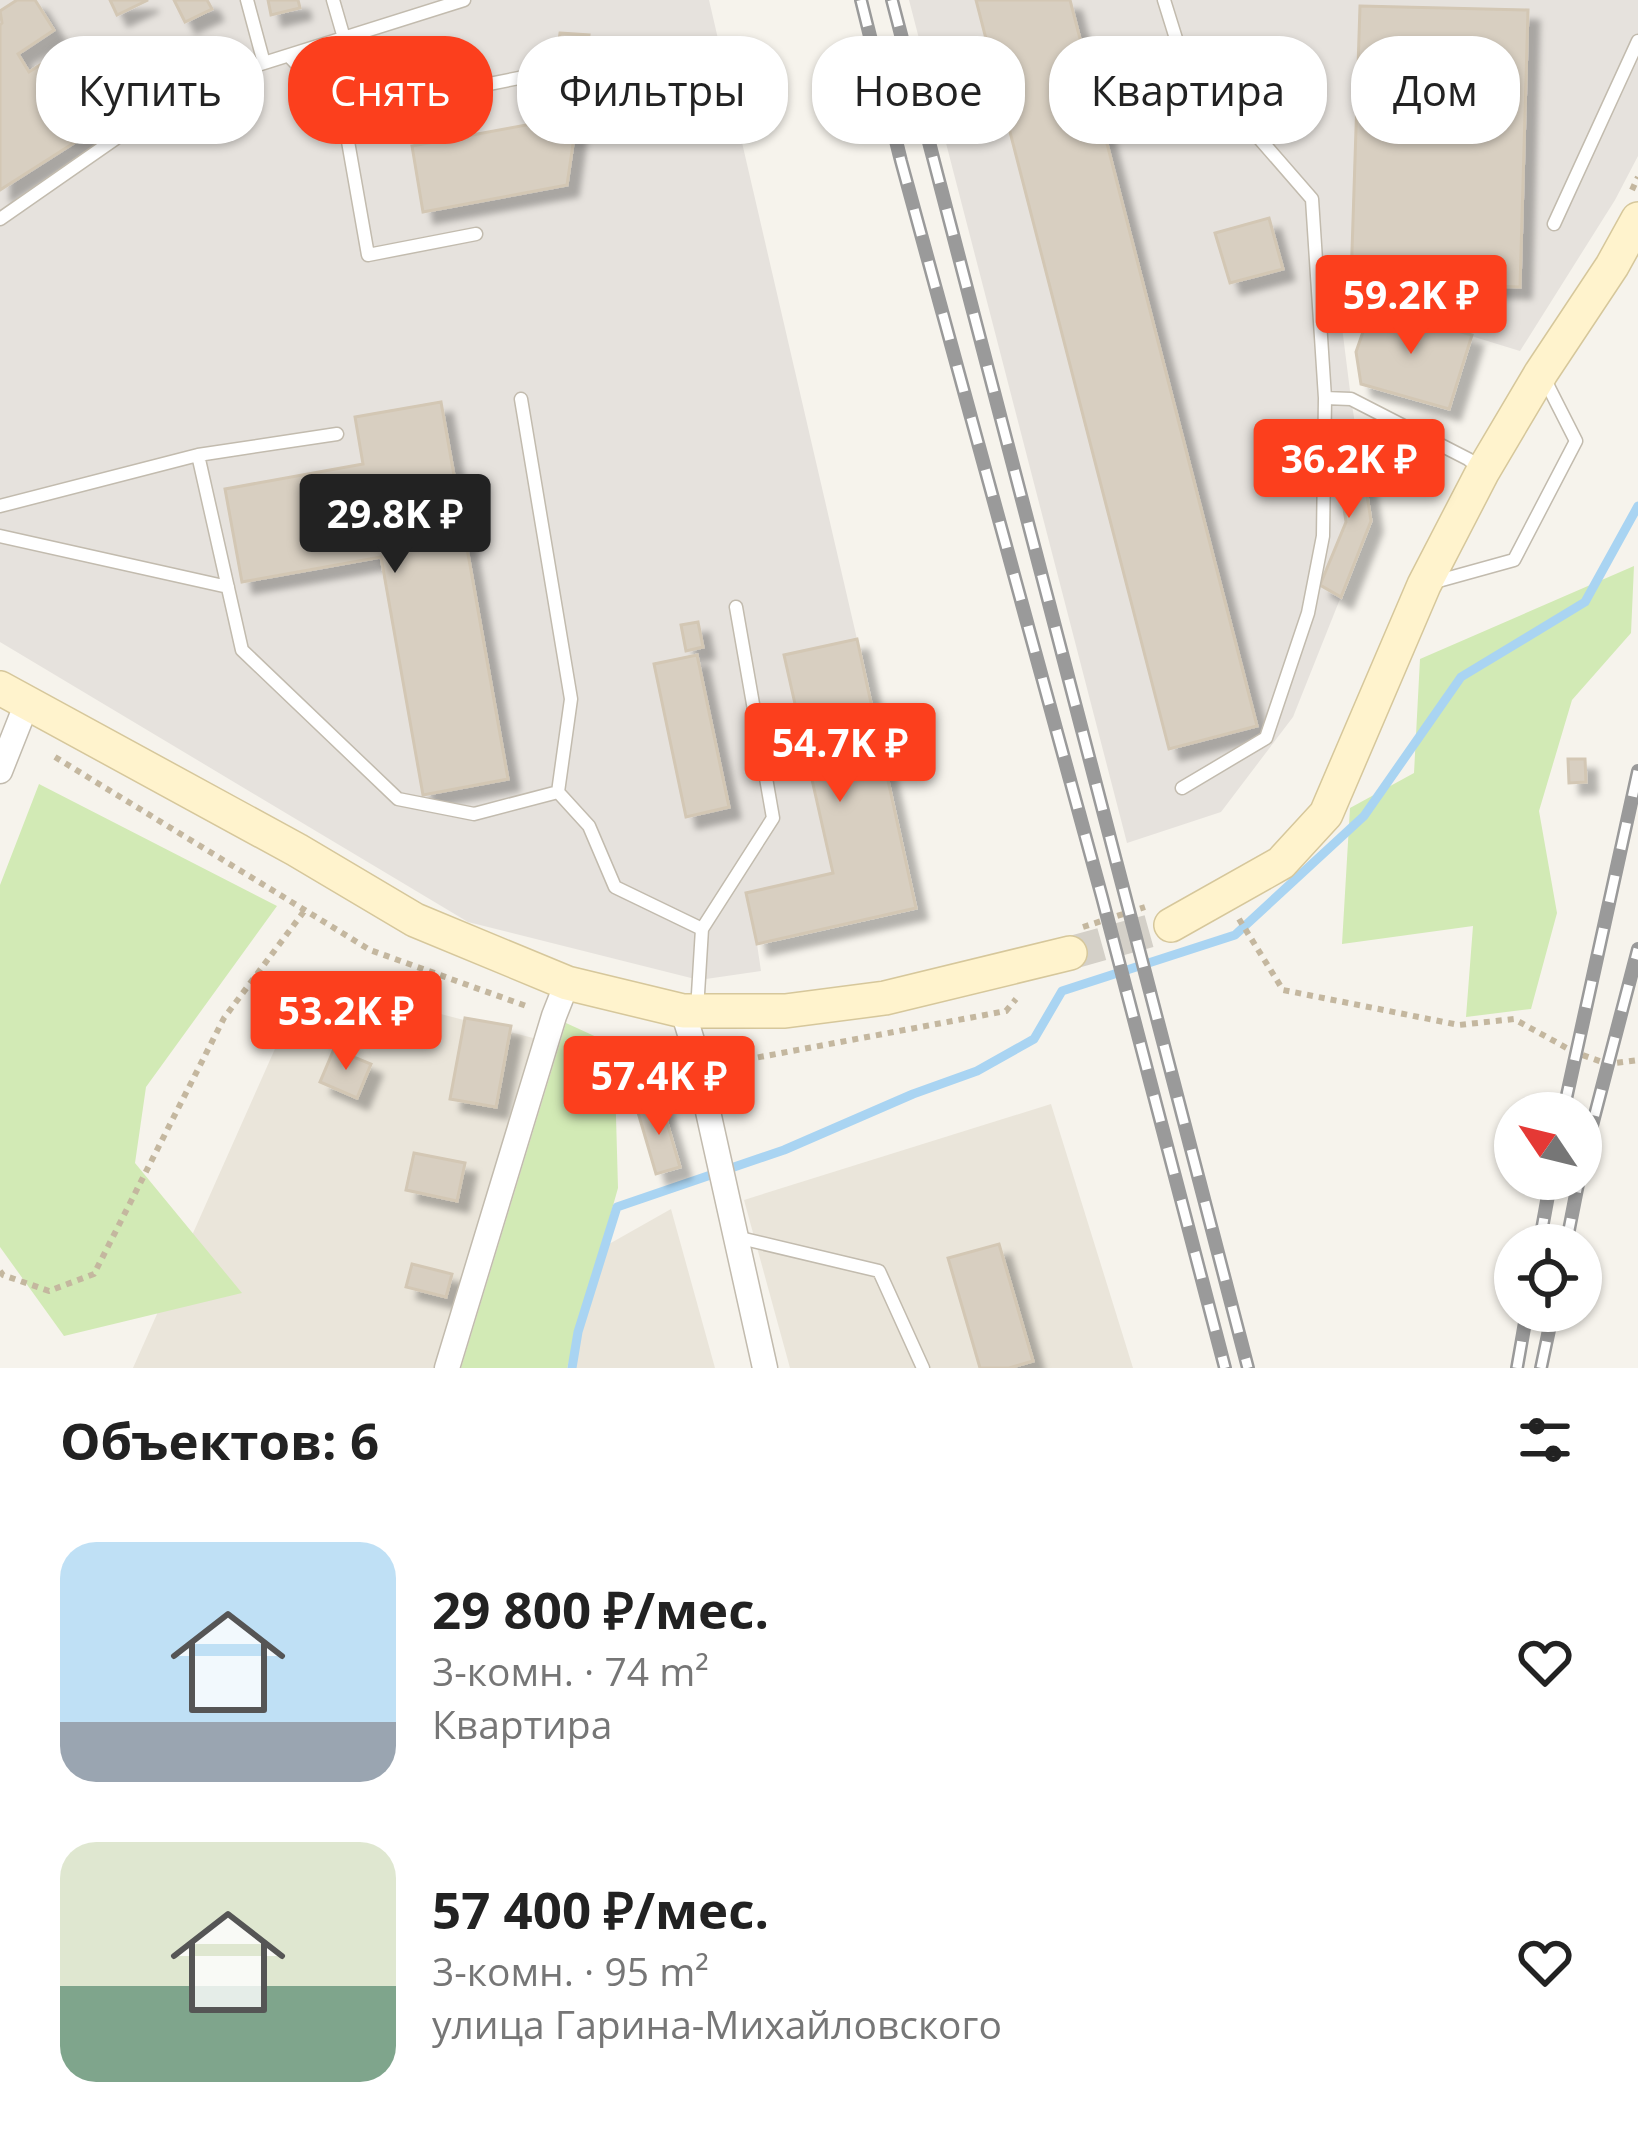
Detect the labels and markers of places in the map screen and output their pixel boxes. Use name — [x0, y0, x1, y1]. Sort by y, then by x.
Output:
pin: 59.2K ₽ — [1300, 255, 1522, 357]
pin: 36.2K ₽ — [1238, 419, 1460, 521]
pin: 29.8K ₽ — [284, 474, 506, 576]
pin: 54.7K ₽ — [729, 703, 951, 805]
pin: 53.2K ₽ — [235, 971, 457, 1073]
pin: 57.4K ₽ — [548, 1036, 770, 1138]

